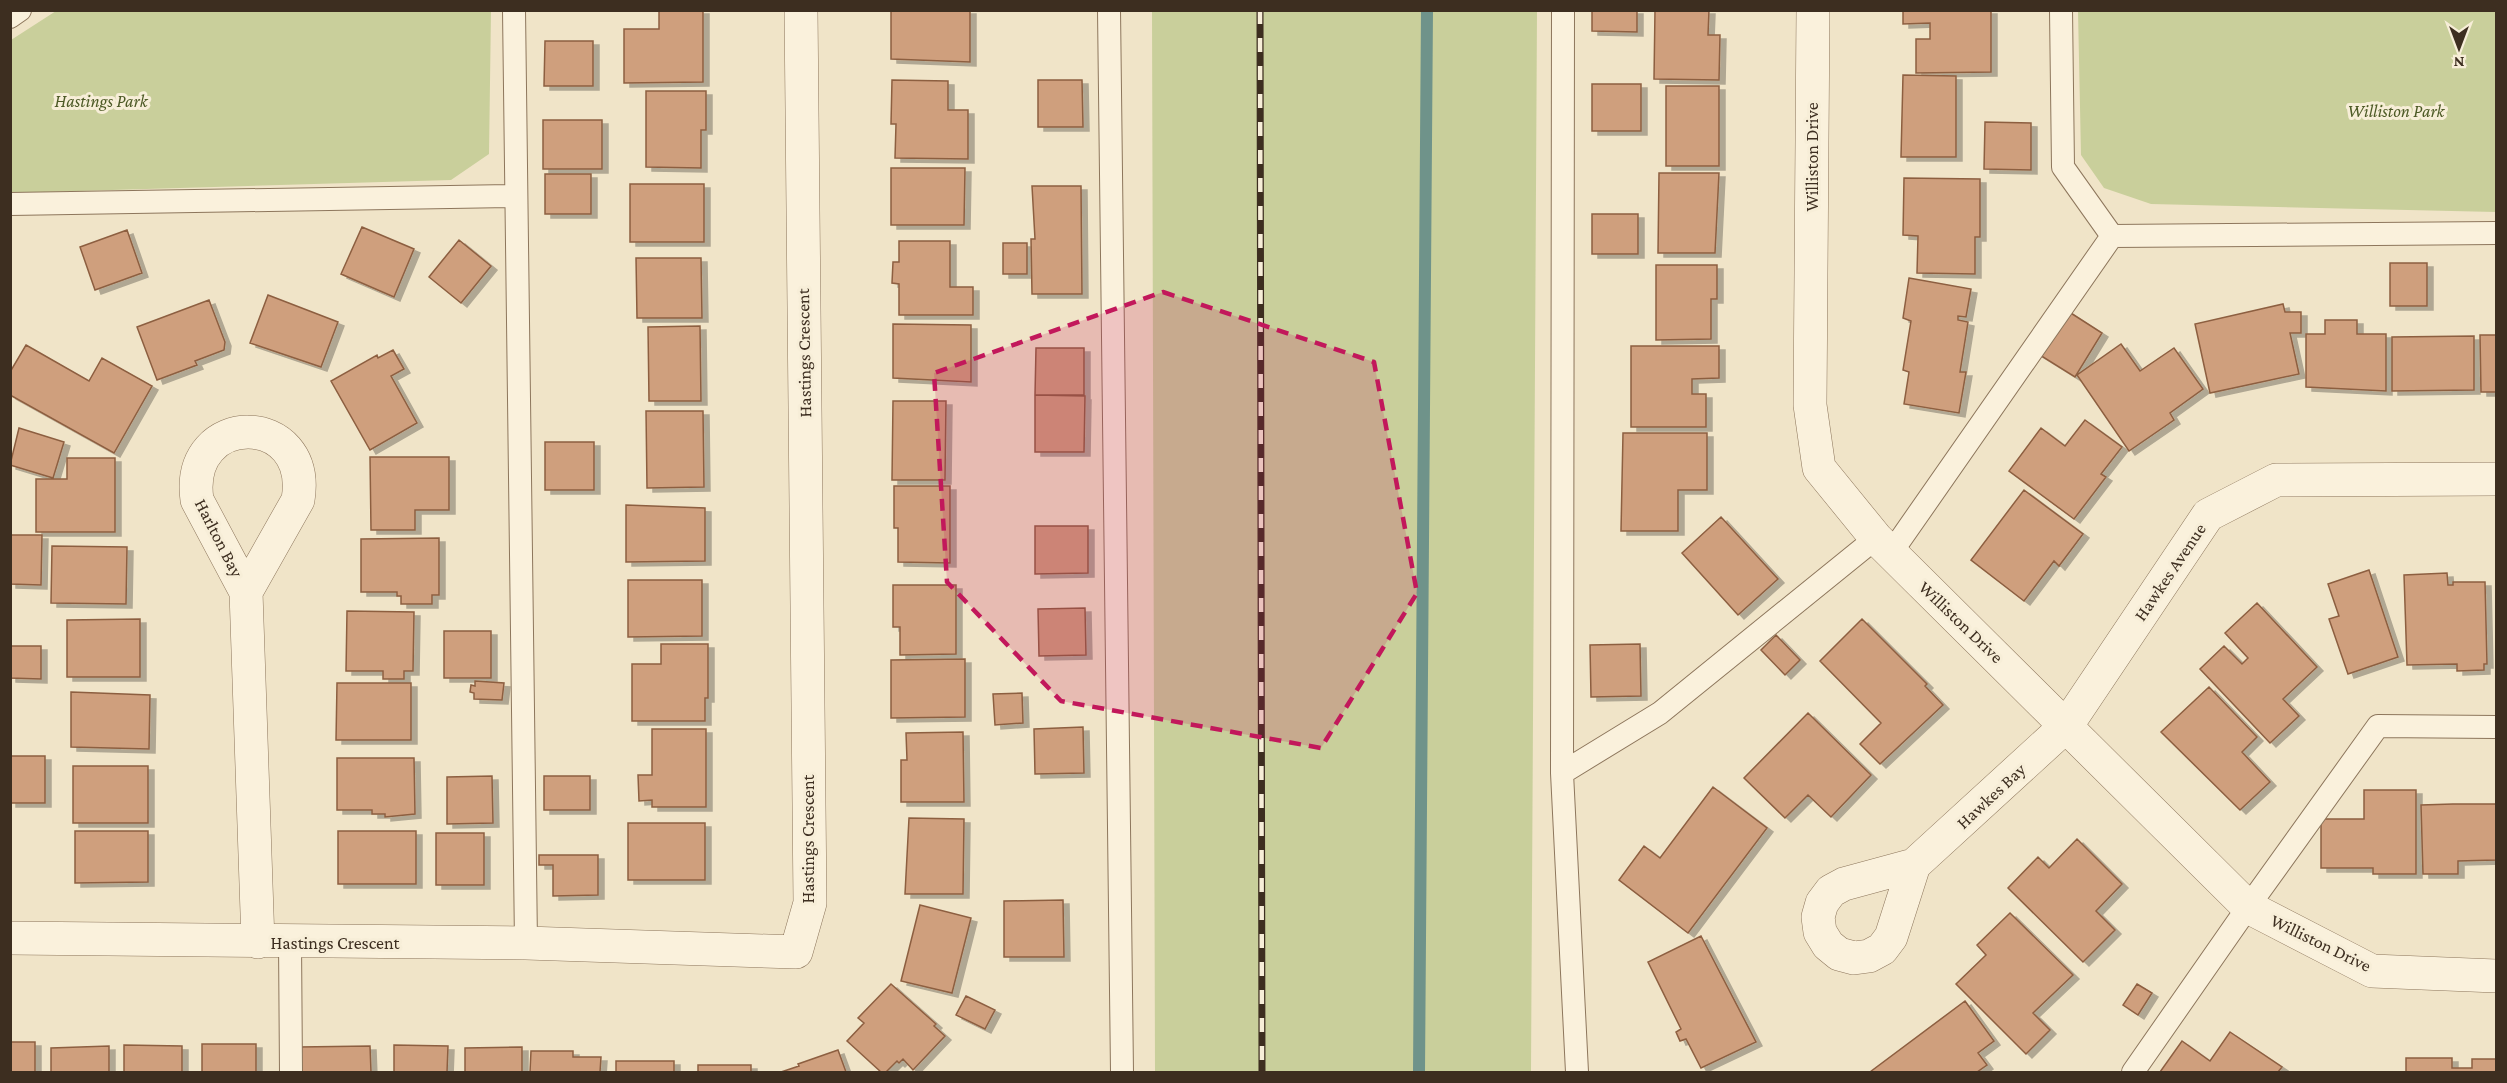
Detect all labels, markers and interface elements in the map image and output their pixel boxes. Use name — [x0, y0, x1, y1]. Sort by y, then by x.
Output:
north arrow — [2429, 18, 2489, 78]
text: N — [2453, 54, 2464, 71]
park label: Hastings Park — [54, 91, 149, 111]
park label: Williston Park — [2348, 101, 2446, 121]
street label: Williston Drive — [1802, 102, 1822, 212]
street label: Hastings Crescent — [793, 287, 815, 418]
street label: Harlton Bay — [191, 495, 248, 581]
street label: Hawkes Avenue — [2130, 519, 2210, 624]
street label: Williston Drive — [1915, 577, 2007, 667]
street label: Hawkes Bay — [1953, 759, 2030, 833]
street label: Hastings Crescent — [798, 773, 818, 904]
street label: Williston Drive — [2268, 910, 2375, 976]
street label: Hastings Crescent — [270, 933, 401, 953]

